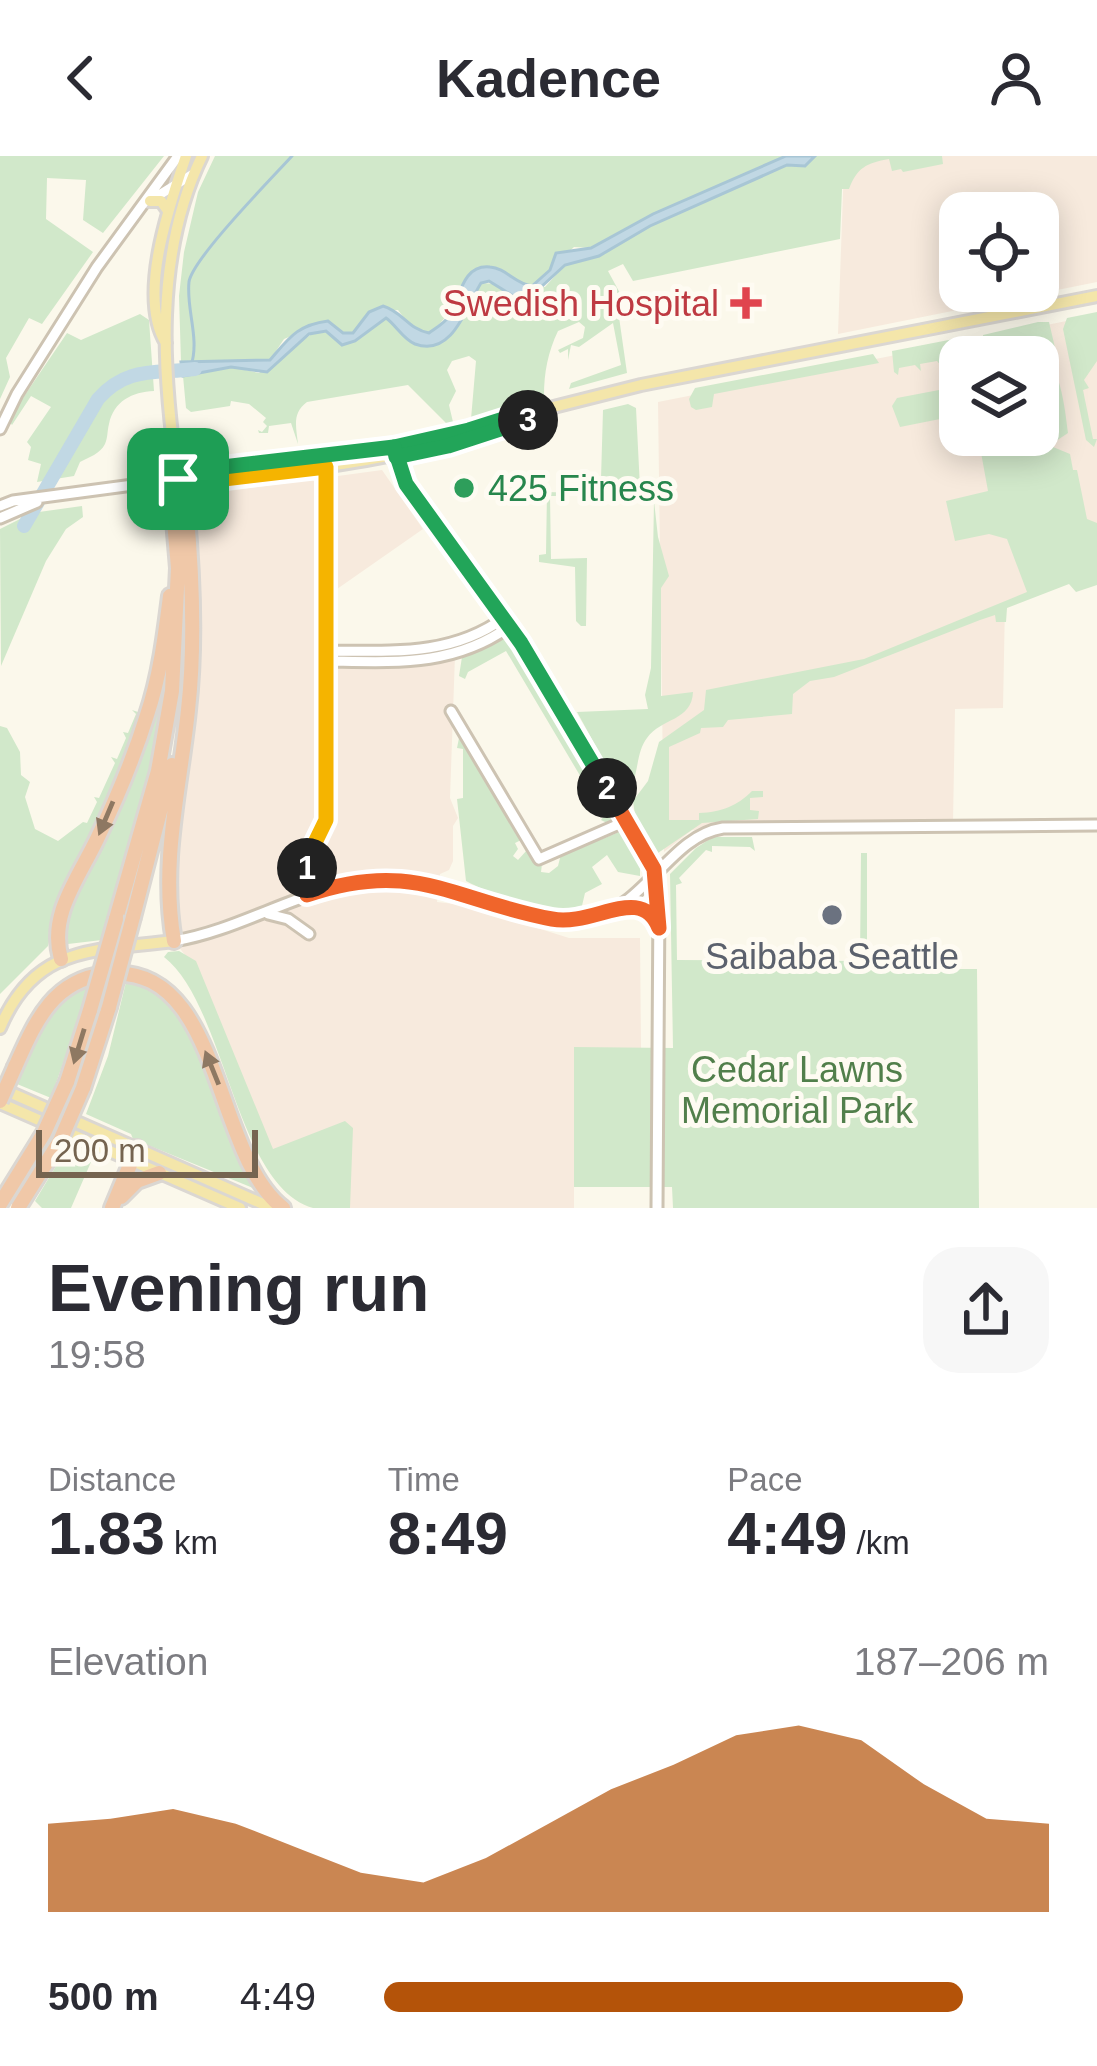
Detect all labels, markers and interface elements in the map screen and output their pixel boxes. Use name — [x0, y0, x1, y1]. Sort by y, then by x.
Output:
icon: back — [48, 45, 114, 111]
icon: person — [983, 45, 1049, 111]
text: Kadence — [436, 48, 661, 108]
map controls — [939, 192, 1059, 456]
button: locate — [939, 192, 1059, 312]
place label: Swedish Hospital — [443, 283, 719, 324]
marker: Swedish Hospital — [730, 287, 762, 319]
button: layers — [939, 336, 1059, 456]
pin: 3 — [498, 390, 558, 450]
text: 3 — [519, 401, 537, 438]
pin — [127, 428, 229, 530]
icon: arrive — [145, 446, 211, 512]
place label: 425 Fitness — [488, 468, 674, 509]
marker: 425 Fitness — [451, 475, 477, 501]
pin: 2 — [577, 758, 637, 818]
text: 2 — [598, 769, 616, 806]
one-way arrow — [96, 801, 116, 836]
pin: 1 — [277, 838, 337, 898]
text: 1 — [298, 849, 316, 886]
marker: Saibaba Seattle — [819, 902, 845, 928]
place label: Saibaba Seattle — [705, 936, 959, 977]
one-way arrow — [69, 1028, 87, 1065]
park label: Cedar Lawns Memorial Park — [681, 1049, 914, 1131]
one-way arrow — [201, 1050, 220, 1086]
scale bar — [36, 1124, 258, 1177]
text: 200 m — [54, 1132, 146, 1169]
button: share — [923, 1247, 1049, 1373]
text: Evening run — [48, 1251, 429, 1325]
text: 19:58 — [48, 1333, 146, 1376]
text: Distance — [48, 1461, 176, 1498]
text: Time — [388, 1461, 460, 1498]
text: Pace — [727, 1461, 803, 1498]
text: 1.83 — [48, 1500, 165, 1567]
text: 8:49 — [388, 1500, 508, 1567]
text: 4:49 — [727, 1500, 847, 1567]
text: km — [165, 1524, 218, 1561]
text: /km — [847, 1524, 910, 1561]
text: Elevation — [48, 1640, 208, 1683]
text: 187–206 m — [854, 1640, 1049, 1683]
text: 500 m — [48, 1975, 159, 2018]
text: 4:49 — [240, 1975, 316, 2018]

